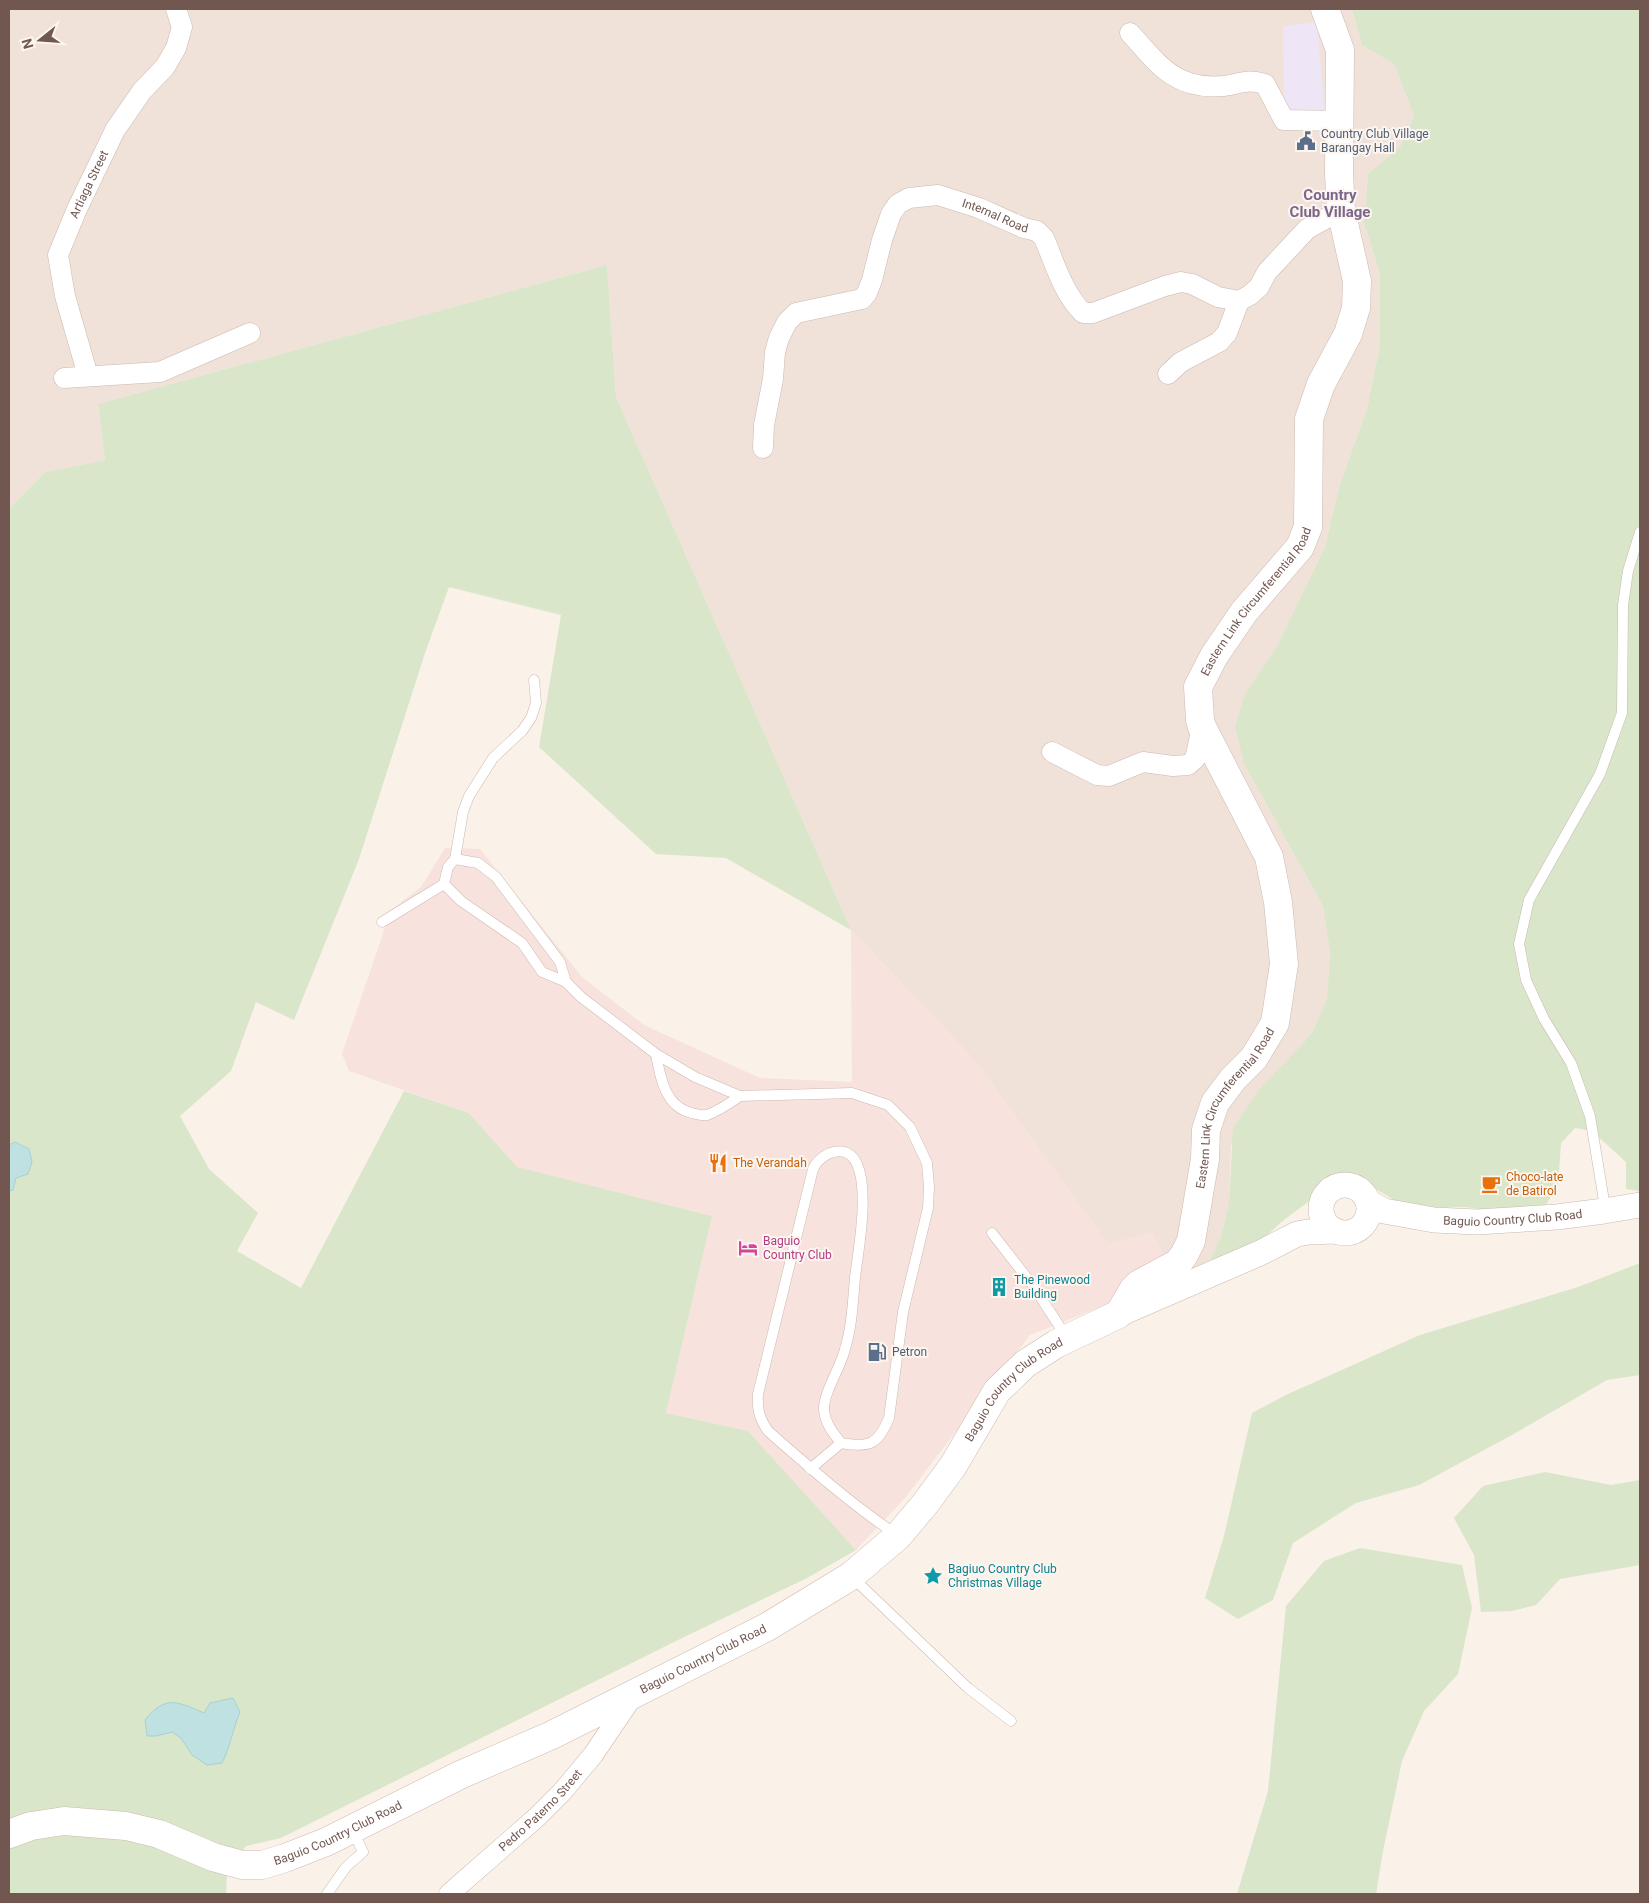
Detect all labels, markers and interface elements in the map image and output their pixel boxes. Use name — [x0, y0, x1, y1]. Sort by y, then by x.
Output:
north arrow — [15, 15, 65, 65]
text: N — [18, 37, 37, 51]
place label: Country Club Village Barangay Hall — [1321, 127, 1429, 155]
public building icon: Country Club Village Barangay Hall — [1295, 130, 1317, 152]
street label: Artiaga Street — [67, 148, 111, 220]
district label: Country Club Village — [1290, 186, 1370, 221]
street label: Internal Road — [960, 196, 1030, 236]
street label: Eastern Link Circumferential Road — [1198, 525, 1314, 678]
street label: Eastern Link Circumferential Road — [1193, 1025, 1277, 1190]
restaurant icon: The Verandah — [707, 1152, 729, 1174]
place label: The Verandah — [733, 1156, 807, 1170]
place label: Choco-late de Batirol — [1506, 1170, 1563, 1198]
cafe icon: Choco-late de Batirol — [1480, 1173, 1502, 1195]
street label: Baguio Country Club Road — [1443, 1207, 1583, 1229]
place label: Baguio Country Club — [763, 1234, 832, 1262]
hotel icon: Baguio Country Club — [737, 1237, 759, 1259]
place label: The Pinewood Building — [1014, 1273, 1090, 1301]
building icon: The Pinewood Building — [988, 1276, 1010, 1298]
street label: Baguio Country Club Road — [962, 1335, 1065, 1444]
fuel station icon: Petron — [866, 1341, 888, 1363]
place label: Petron — [892, 1345, 927, 1359]
place label: Bagiuo Country Club Christmas Village — [948, 1562, 1057, 1590]
place icon: Bagiuo Country Club Christmas Village — [922, 1565, 944, 1587]
street label: Baguio Country Club Road — [638, 1622, 769, 1697]
street label: Pedro Paterno Street — [496, 1767, 585, 1854]
street label: Baguio Country Club Road — [272, 1798, 404, 1868]

